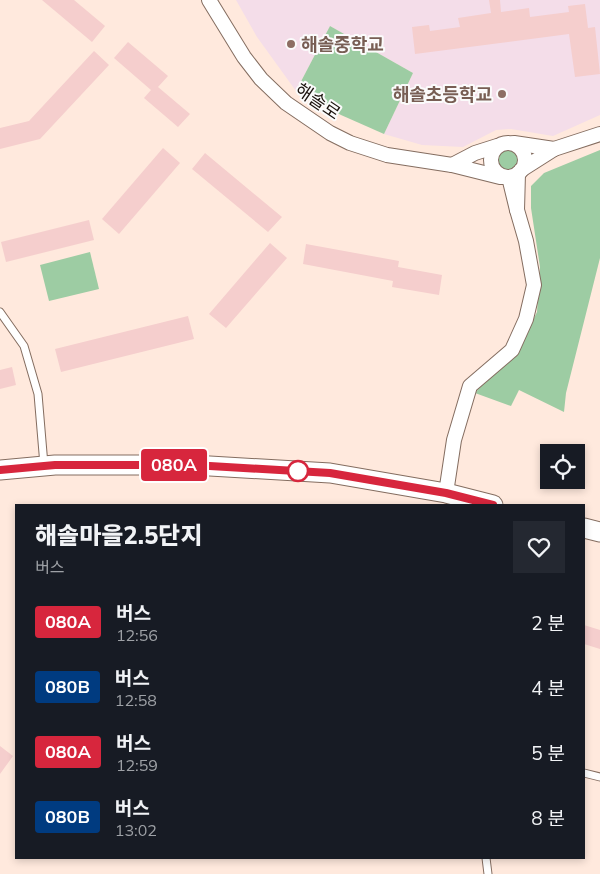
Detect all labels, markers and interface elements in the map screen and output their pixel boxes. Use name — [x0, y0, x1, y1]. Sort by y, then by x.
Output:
place label: 해솔중학교 — [301, 33, 384, 56]
marker: 해솔중학교 — [285, 38, 297, 50]
street label: 해솔로 — [291, 78, 345, 124]
place label: 해솔초등학교 — [393, 83, 492, 106]
marker: 해솔초등학교 — [496, 88, 508, 100]
map controls — [540, 444, 585, 489]
button: locate — [540, 444, 585, 489]
line badge: 080A — [139, 449, 209, 481]
text: 080A — [151, 453, 197, 476]
unlabelled marker — [287, 460, 309, 482]
text: 해솔마을2.5단지 — [35, 520, 203, 550]
button: heart — [513, 521, 565, 573]
text: 버스 — [35, 557, 64, 577]
text: 버스 — [116, 601, 151, 625]
text: 080A — [45, 610, 91, 633]
text: 2 분 — [531, 611, 565, 635]
text: 12:56 — [116, 625, 158, 645]
text: 버스 — [115, 666, 150, 690]
text: 080B — [45, 675, 90, 698]
text: 4 분 — [531, 676, 565, 700]
text: 12:58 — [115, 690, 157, 710]
text: 버스 — [116, 731, 151, 755]
text: 080A — [45, 740, 91, 763]
text: 5 분 — [531, 741, 565, 765]
text: 12:59 — [116, 755, 158, 775]
text: 버스 — [115, 796, 150, 820]
text: 080B — [45, 805, 90, 828]
text: 8 분 — [531, 806, 565, 830]
text: 13:02 — [115, 820, 157, 840]

